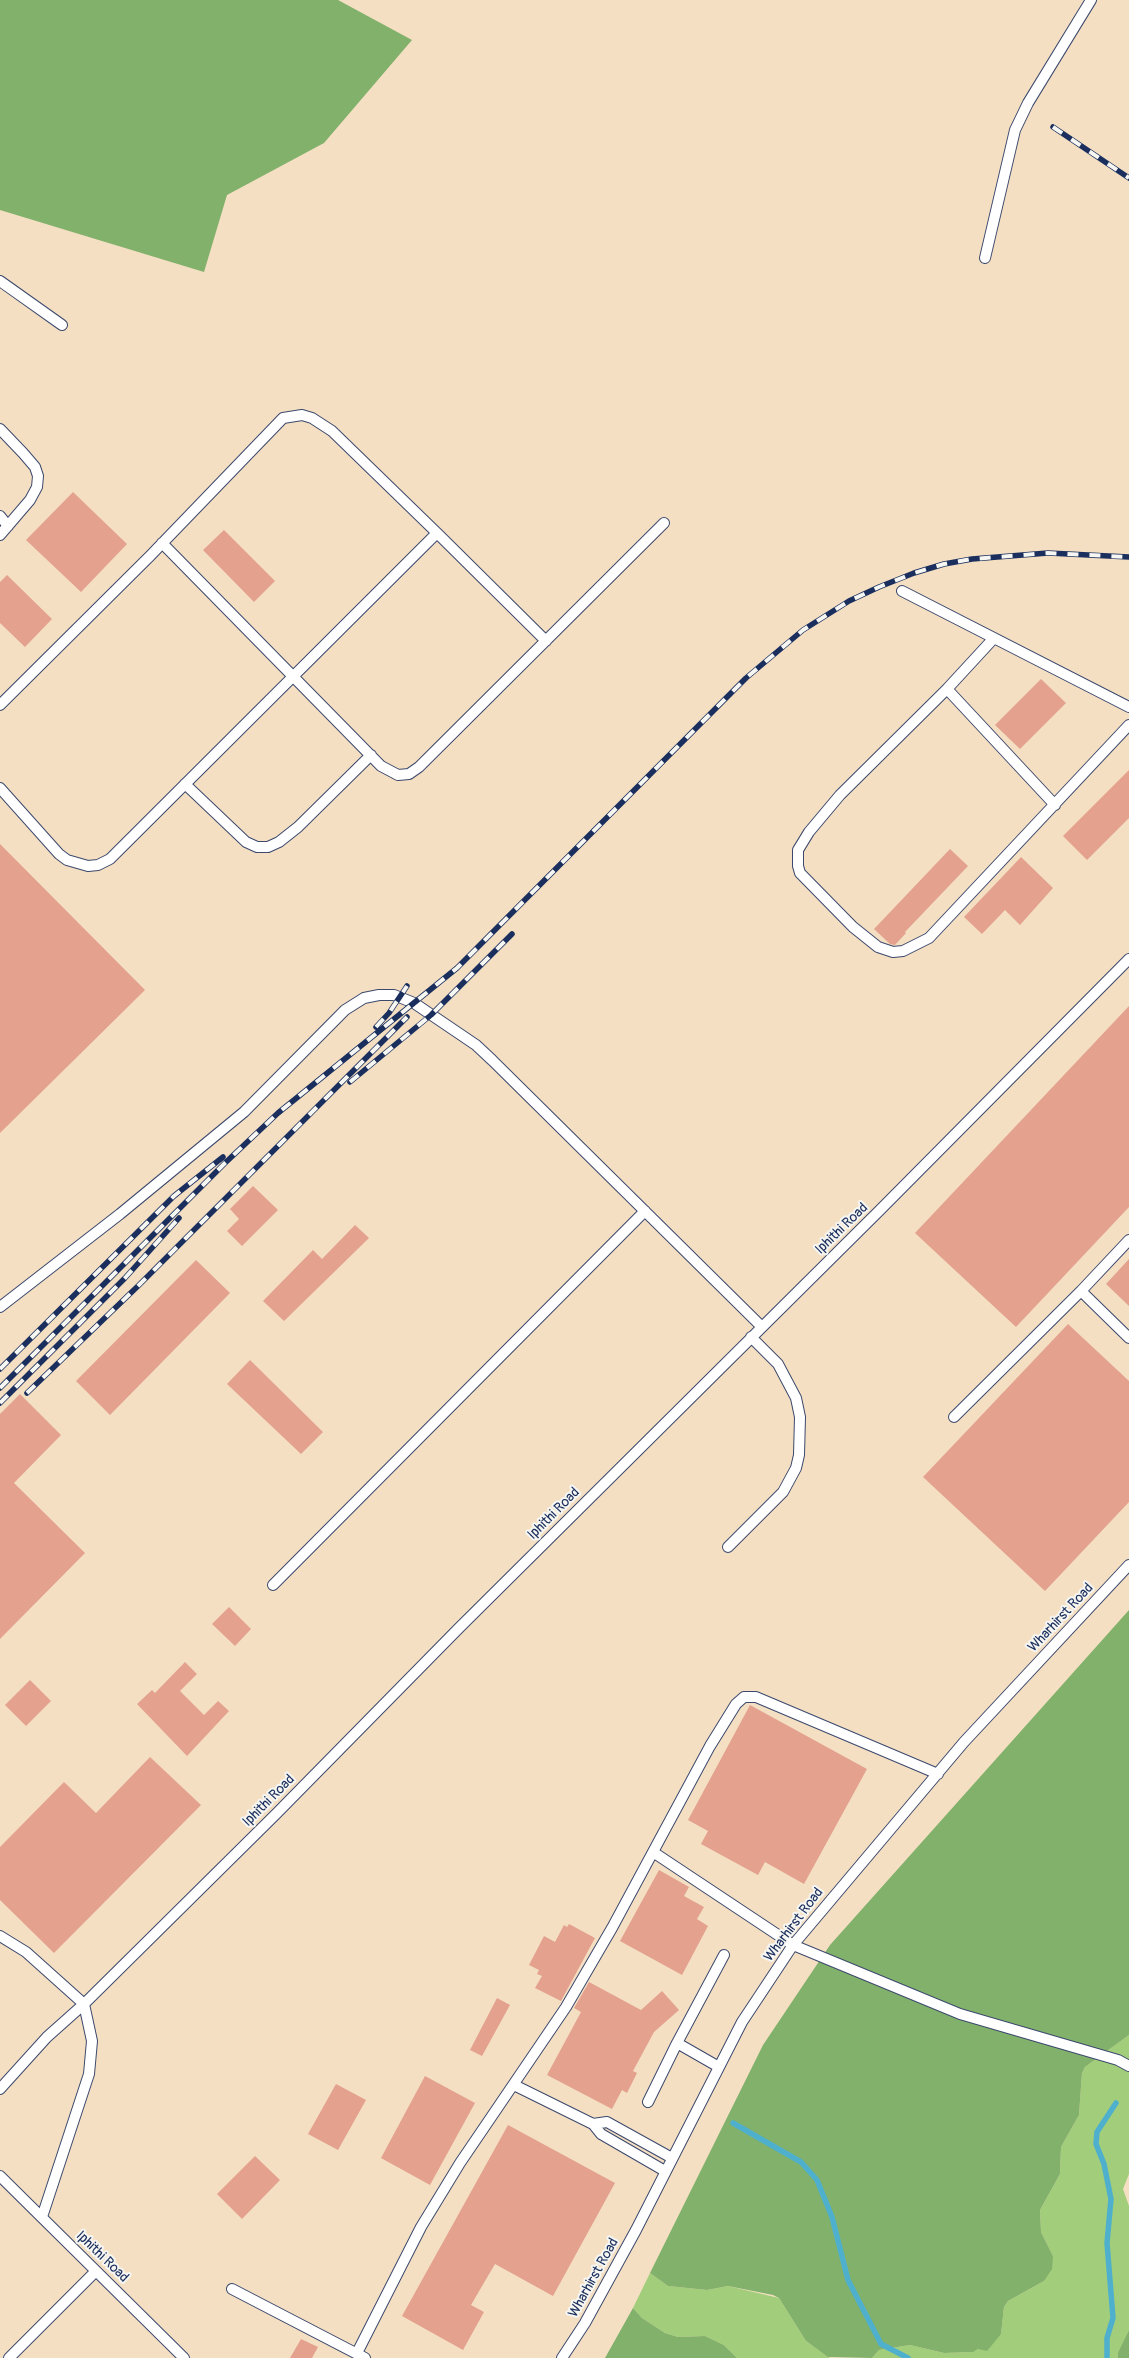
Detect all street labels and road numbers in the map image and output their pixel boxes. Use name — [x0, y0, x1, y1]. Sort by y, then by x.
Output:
street label: Iphithi Road — [812, 1200, 872, 1258]
street label: Iphithi Road — [525, 1485, 583, 1543]
street label: Wharhirst Road — [1025, 1580, 1097, 1656]
street label: Iphithi Road — [240, 1772, 298, 1830]
street label: Wharhirst Road — [761, 1885, 827, 1965]
street label: Iphithi Road — [72, 2228, 132, 2286]
street label: Wharhirst Road — [565, 2235, 623, 2321]

